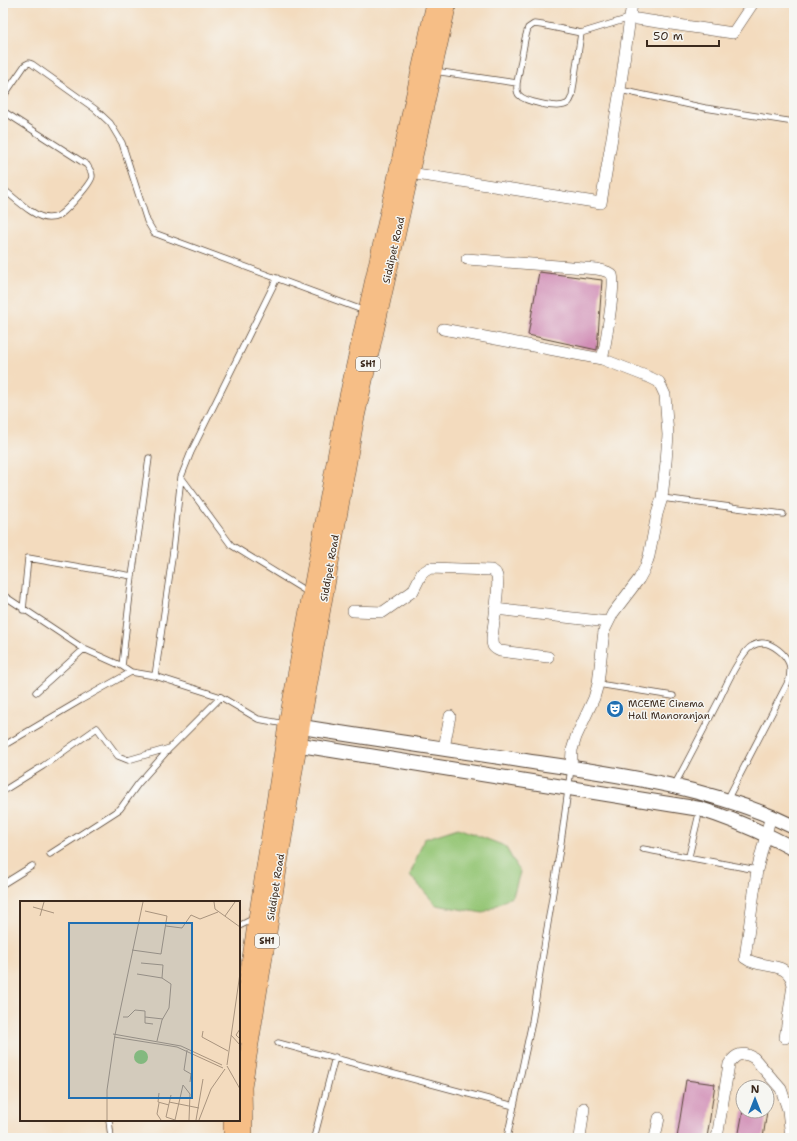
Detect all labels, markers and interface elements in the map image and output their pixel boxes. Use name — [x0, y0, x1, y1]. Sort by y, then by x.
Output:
scale bar — [647, 22, 719, 48]
text: 50 m — [653, 28, 683, 44]
street label: Siddipet Road — [380, 215, 408, 285]
road number: SH1 — [356, 357, 380, 371]
street label: Siddipet Road — [317, 533, 342, 603]
place label: MCEME Cinema Hall Manoranjan — [628, 697, 710, 722]
theatre icon: MCEME Cinema Hall Manoranjan — [605, 699, 625, 719]
street label: Siddipet Road — [264, 852, 287, 922]
inset map — [20, 901, 240, 1121]
road number: SH1 — [255, 934, 279, 948]
north arrow — [735, 1079, 775, 1119]
text: N — [751, 1082, 760, 1097]

